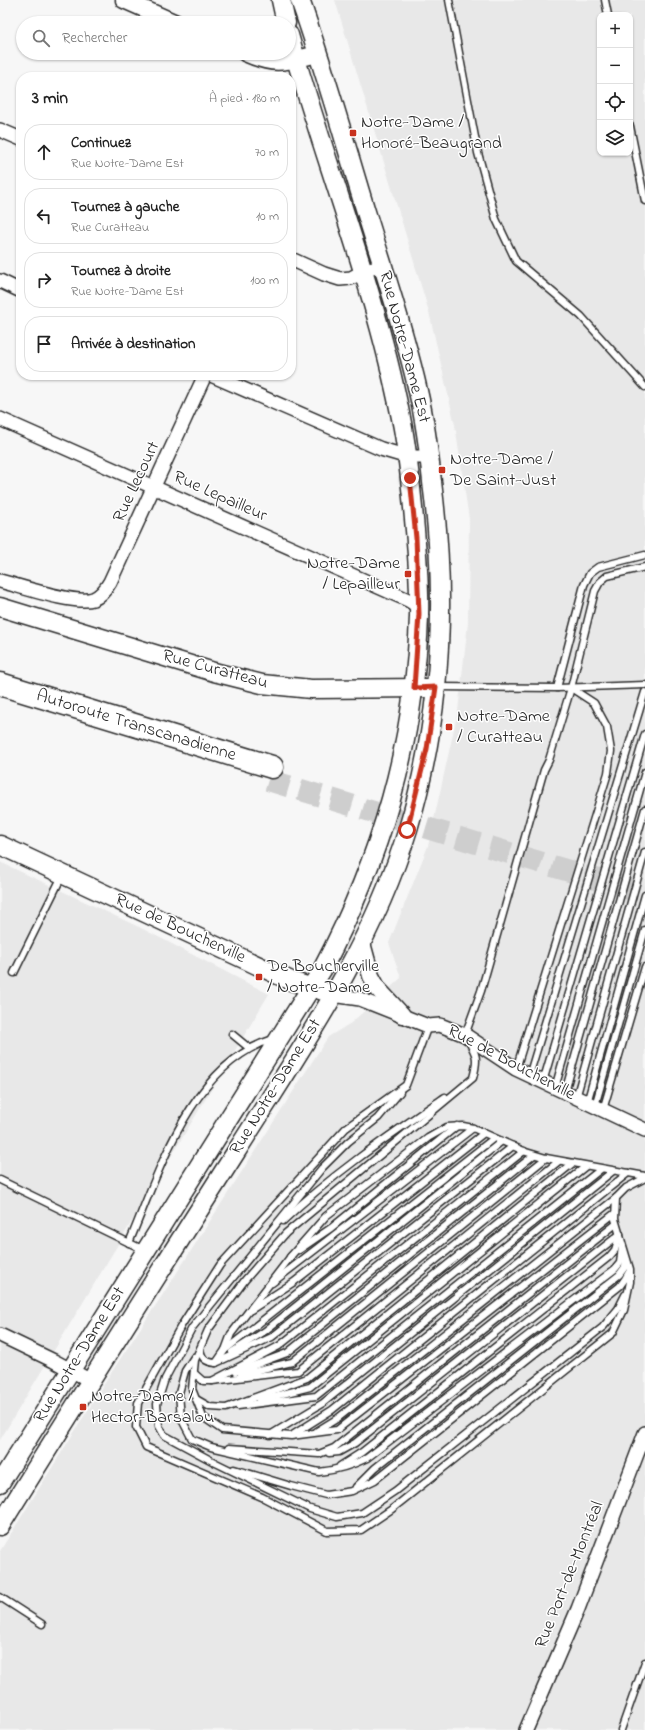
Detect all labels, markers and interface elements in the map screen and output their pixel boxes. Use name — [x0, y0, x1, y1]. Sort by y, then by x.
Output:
map controls — [597, 12, 633, 156]
button: + — [597, 12, 633, 48]
search box — [16, 16, 296, 60]
icon: search — [30, 27, 52, 49]
text: Rechercher — [62, 27, 127, 49]
button: − — [597, 48, 633, 84]
button: locate — [597, 84, 633, 120]
text: 3 min — [32, 86, 68, 111]
text: À pied · 180 m — [209, 89, 280, 108]
place label: Notre-Dame / Honoré-Beaugrand — [361, 110, 502, 158]
button: layers — [597, 120, 633, 156]
marker: Notre-Dame / Honoré-Beaugrand — [348, 128, 358, 138]
text: Continuez — [71, 132, 131, 154]
icon: ahead — [33, 141, 55, 163]
text: 70 m — [255, 143, 279, 162]
text: Rue Notre-Dame Est — [71, 154, 184, 173]
text: Tournez à gauche — [71, 196, 179, 218]
icon: left — [33, 205, 55, 227]
text: 10 m — [256, 207, 279, 226]
text: Rue Curatteau — [71, 218, 149, 237]
text: Tournez à droite — [71, 260, 171, 282]
street label: Rue Notre-Dame Est — [371, 268, 437, 426]
icon: right — [33, 269, 55, 291]
text: 100 m — [250, 271, 279, 290]
text: Rue Notre-Dame Est — [71, 282, 184, 301]
icon: arrive — [33, 333, 55, 355]
text: Arrivée à destination — [71, 333, 196, 355]
street label: Rue Lecourt — [107, 437, 167, 527]
place label: Notre-Dame / De Saint-Just — [449, 447, 556, 494]
street label: Rue Lepailleur — [169, 465, 271, 529]
marker: Notre-Dame / De Saint-Just — [437, 465, 447, 475]
route end — [401, 469, 419, 487]
place label: Notre-Dame / Lepailleur — [307, 551, 401, 598]
marker: Notre-Dame / Lepailleur — [403, 569, 413, 579]
street label: Rue Curatteau — [159, 643, 271, 697]
street label: Autoroute Transcanadienne — [33, 683, 240, 769]
place label: Notre-Dame / Curatteau — [457, 704, 551, 751]
marker: Notre-Dame / Curatteau — [444, 722, 454, 732]
route start — [398, 821, 416, 839]
street label: Rue de Boucherville — [110, 887, 251, 971]
place label: De Boucherville / Notre-Dame — [266, 954, 380, 1001]
marker: De Boucherville / Notre-Dame — [254, 972, 264, 982]
street label: Rue Notre-Dame Est — [224, 1014, 328, 1160]
street label: Rue de Boucherville — [442, 1018, 580, 1108]
street label: Rue Notre-Dame Est — [28, 1282, 132, 1428]
place label: Notre-Dame / Hector-Barsalou — [91, 1384, 214, 1431]
marker: Notre-Dame / Hector-Barsalou — [78, 1402, 88, 1412]
street label: Rue Port-de-Montréal — [529, 1498, 611, 1652]

